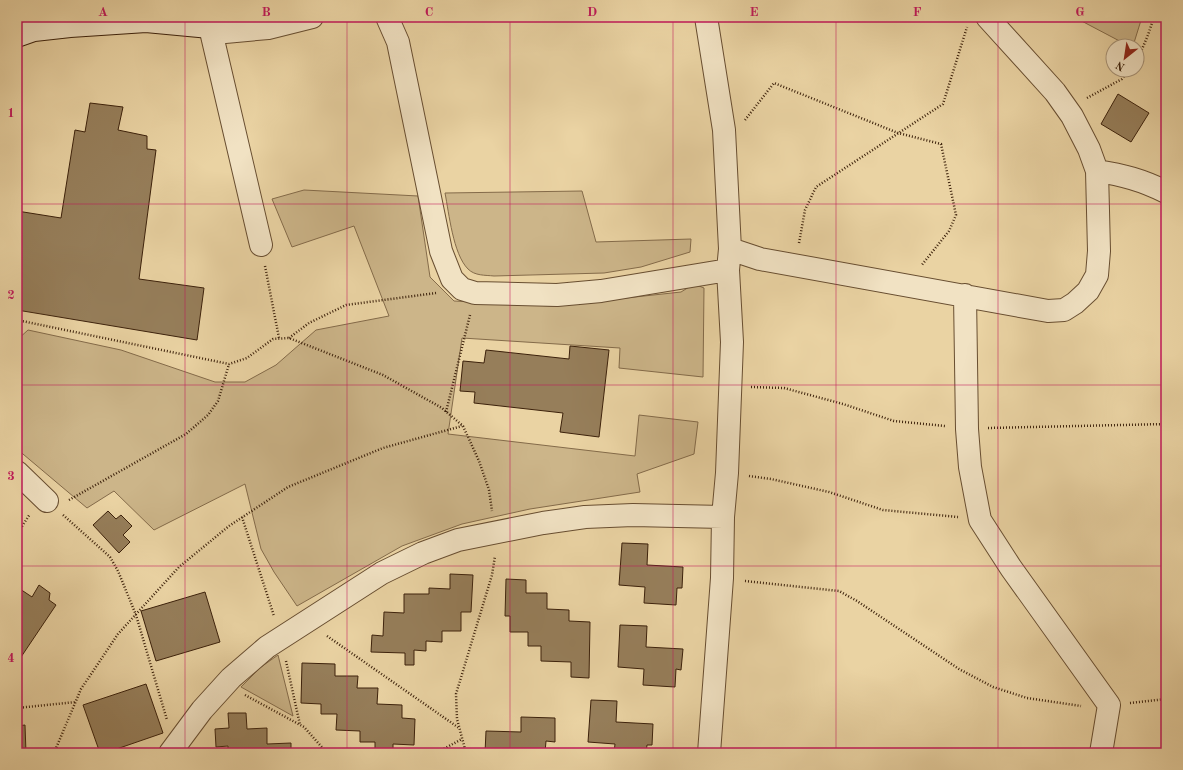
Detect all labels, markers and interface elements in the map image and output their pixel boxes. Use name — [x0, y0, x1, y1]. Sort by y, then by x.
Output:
text: A — [98, 6, 108, 19]
text: B — [261, 6, 271, 19]
text: C — [425, 6, 433, 19]
text: D — [587, 6, 597, 19]
text: E — [750, 6, 759, 19]
text: F — [913, 6, 922, 19]
text: G — [1075, 6, 1085, 19]
north arrow — [1105, 38, 1145, 78]
text: N — [1114, 58, 1127, 72]
text: 1 — [7, 107, 15, 120]
text: 2 — [7, 289, 15, 302]
text: 3 — [7, 470, 15, 483]
text: 4 — [7, 652, 15, 665]

